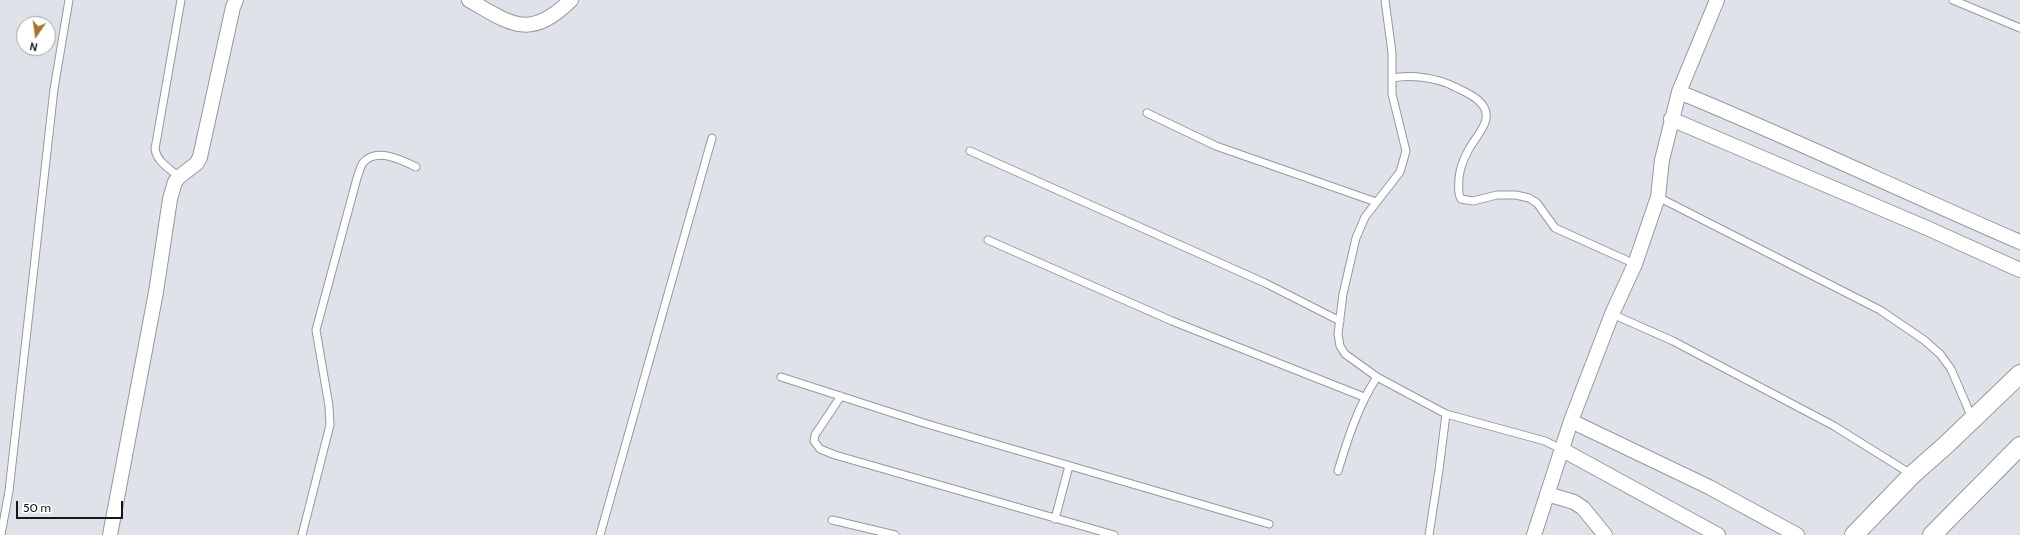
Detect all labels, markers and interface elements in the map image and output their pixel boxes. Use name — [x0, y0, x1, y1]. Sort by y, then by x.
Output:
north arrow — [16, 16, 56, 56]
text: N — [28, 39, 39, 54]
scale bar — [18, 493, 125, 519]
text: 50 m — [23, 500, 51, 515]

